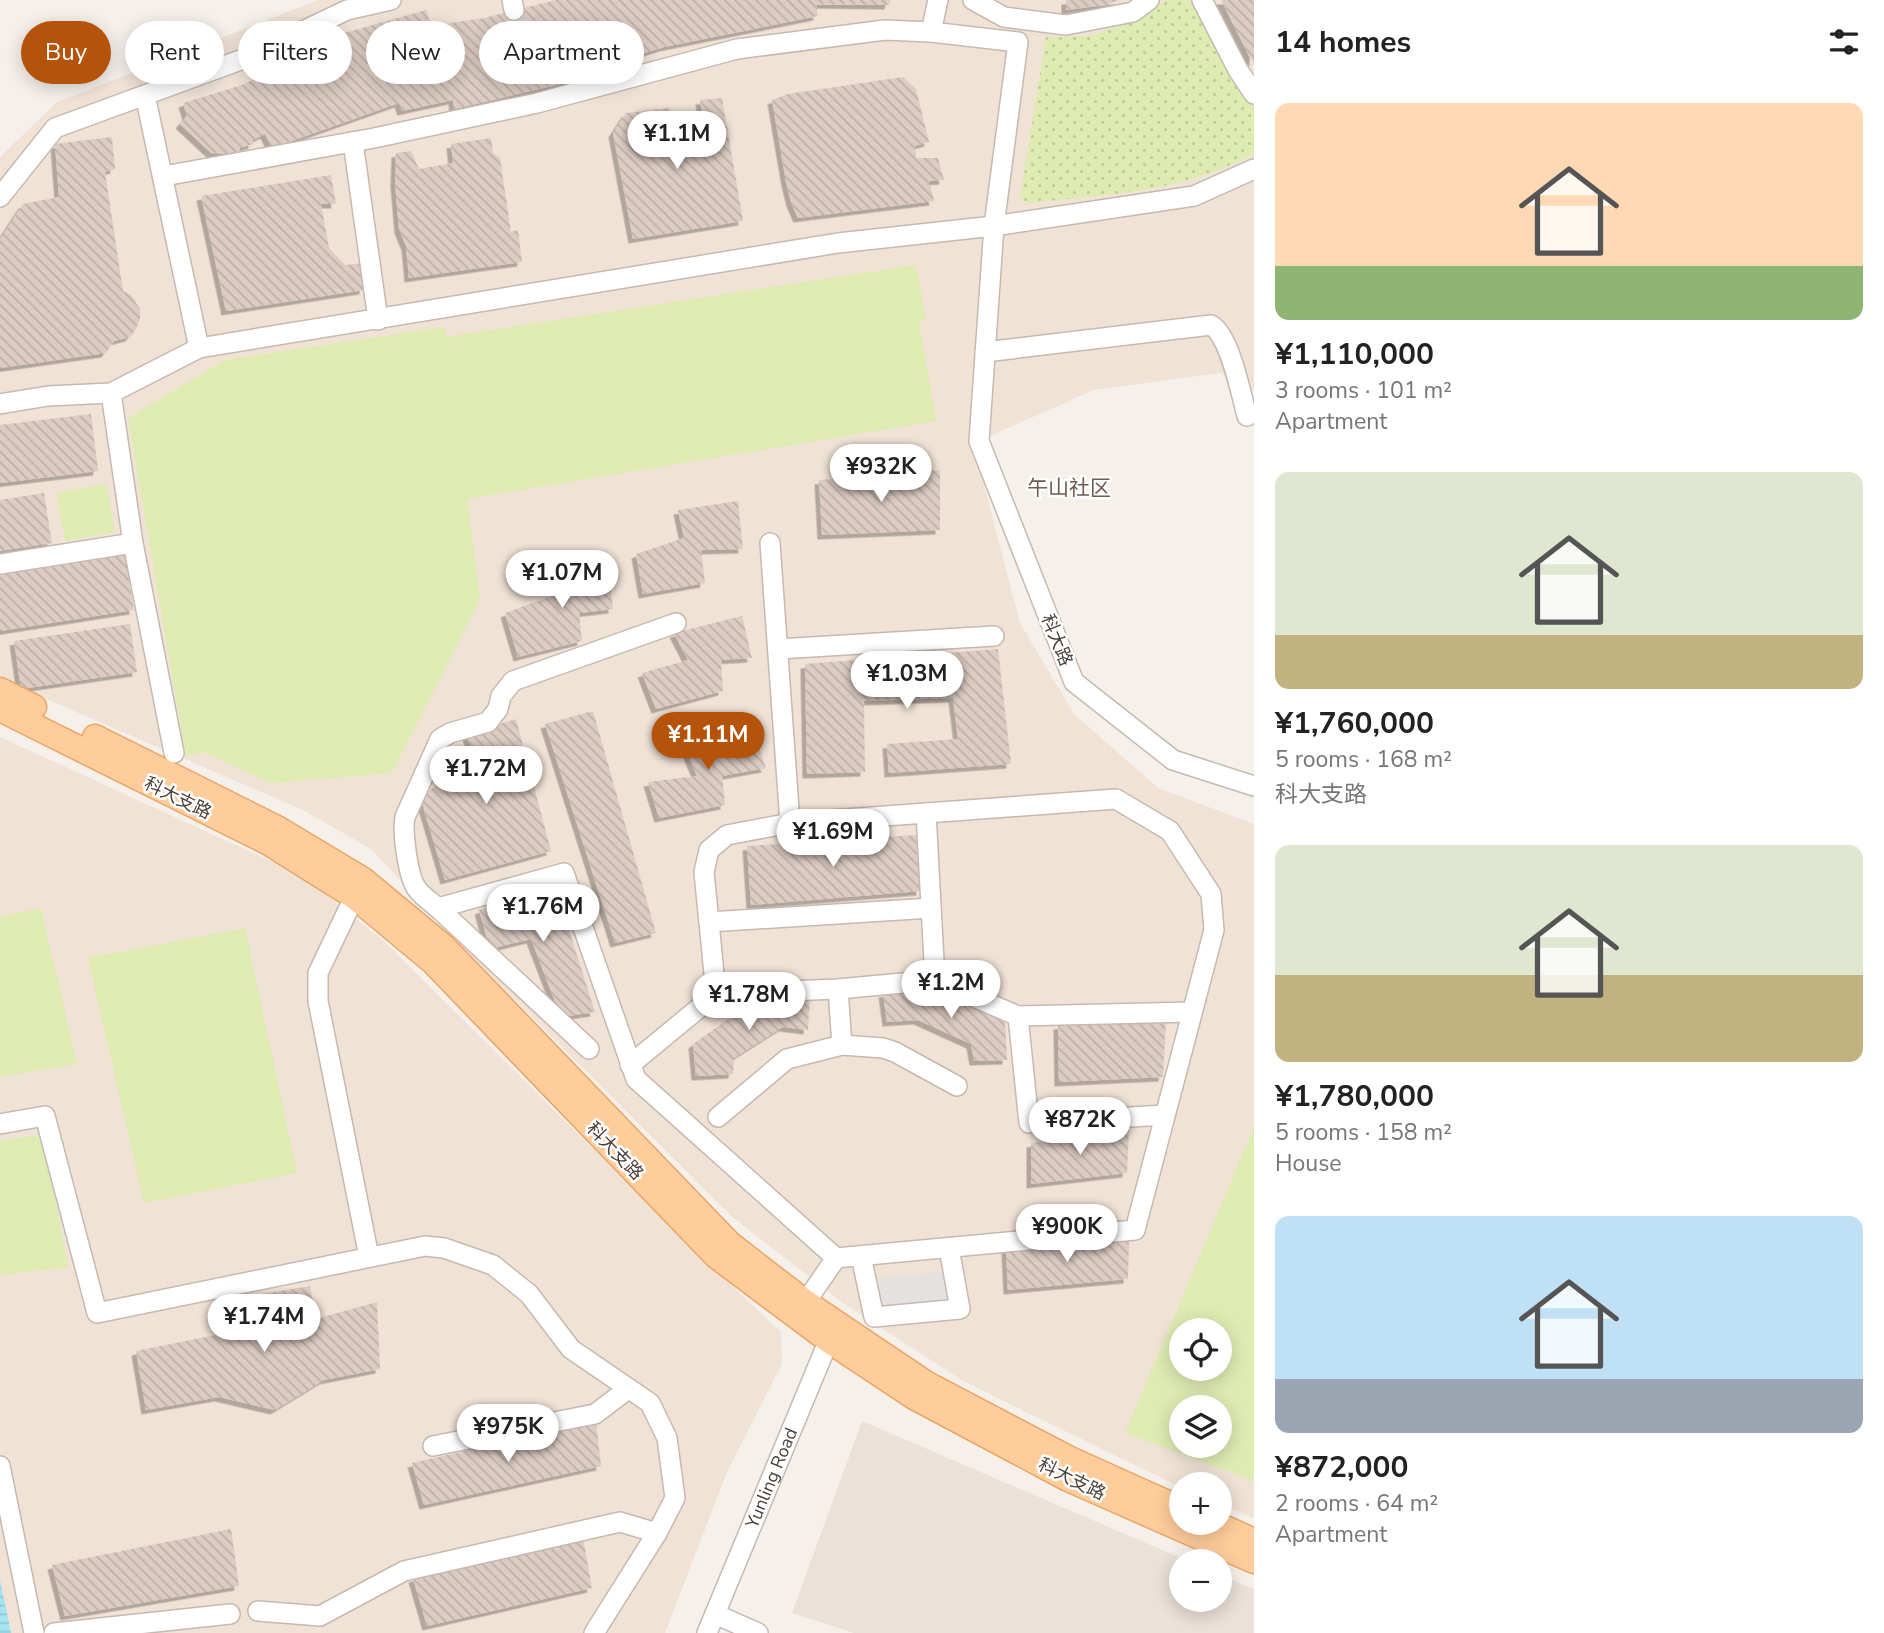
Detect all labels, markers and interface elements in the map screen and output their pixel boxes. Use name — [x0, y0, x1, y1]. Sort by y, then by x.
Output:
chip: Buy — [21, 21, 111, 84]
chip: Rent — [125, 21, 224, 84]
chip: Filters — [238, 21, 352, 84]
chip: New — [366, 21, 465, 84]
chip: Apartment — [479, 21, 644, 84]
text: 14 homes — [1275, 22, 1411, 63]
icon: filters — [1825, 23, 1863, 61]
pin: ¥1.1M — [628, 111, 726, 171]
text: ¥1.1M — [643, 118, 711, 149]
icon: home — [1506, 148, 1632, 274]
text: ¥1,110,000 — [1275, 334, 1434, 375]
text: 3 rooms · 101 m² — [1275, 375, 1452, 406]
text: Apartment — [1275, 406, 1387, 437]
pin: ¥932K — [832, 444, 930, 504]
text: ¥932K — [846, 451, 916, 482]
district label: 午山社区 — [1027, 474, 1111, 502]
icon: home — [1506, 517, 1632, 643]
pin: ¥1.07M — [505, 550, 619, 610]
text: ¥1.07M — [522, 557, 602, 588]
street label: 科大路 — [1036, 610, 1078, 670]
pin: ¥1.03M — [850, 652, 964, 711]
text: ¥1.03M — [867, 658, 947, 689]
text: ¥1,760,000 — [1275, 703, 1434, 744]
pin: ¥1.11M — [651, 712, 765, 772]
text: ¥1.11M — [668, 719, 748, 750]
text: 5 rooms · 168 m² — [1275, 744, 1452, 775]
pin: ¥1.72M — [429, 746, 543, 806]
text: ¥1.72M — [446, 753, 526, 784]
street label: 科大支路 — [140, 771, 216, 825]
text: 科大支路 — [1275, 779, 1367, 810]
pin: ¥1.69M — [776, 810, 890, 869]
text: ¥1.69M — [793, 816, 873, 847]
pin: ¥1.76M — [486, 884, 600, 944]
icon: home — [1506, 890, 1632, 1016]
text: ¥1.76M — [503, 891, 583, 922]
pin: ¥1.2M — [902, 960, 1000, 1020]
text: ¥1.2M — [917, 967, 985, 998]
pin: ¥1.78M — [692, 972, 806, 1032]
text: ¥1.78M — [709, 979, 789, 1010]
text: ¥1,780,000 — [1275, 1076, 1434, 1117]
pin: ¥872K — [1031, 1098, 1129, 1157]
text: ¥872K — [1045, 1104, 1115, 1135]
street label: 科大支路 — [581, 1117, 649, 1185]
text: 5 rooms · 158 m² — [1275, 1117, 1452, 1148]
text: House — [1275, 1148, 1342, 1179]
pin: ¥900K — [1018, 1204, 1116, 1264]
text: ¥900K — [1032, 1211, 1102, 1242]
icon: home — [1506, 1261, 1632, 1387]
pin: ¥1.74M — [207, 1294, 321, 1354]
text: ¥1.74M — [224, 1301, 304, 1332]
map controls — [1169, 1318, 1232, 1612]
button: locate — [1169, 1318, 1232, 1381]
button: layers — [1169, 1395, 1232, 1458]
pin: ¥975K — [459, 1404, 557, 1464]
text: ¥975K — [473, 1411, 543, 1442]
street label: Yunling Road — [740, 1424, 803, 1533]
text: ¥872,000 — [1275, 1447, 1408, 1488]
street label: 科大支路 — [1034, 1452, 1110, 1506]
button: + — [1169, 1472, 1232, 1535]
text: 2 rooms · 64 m² — [1275, 1488, 1438, 1519]
text: Apartment — [1275, 1519, 1387, 1550]
button: − — [1169, 1549, 1232, 1612]

